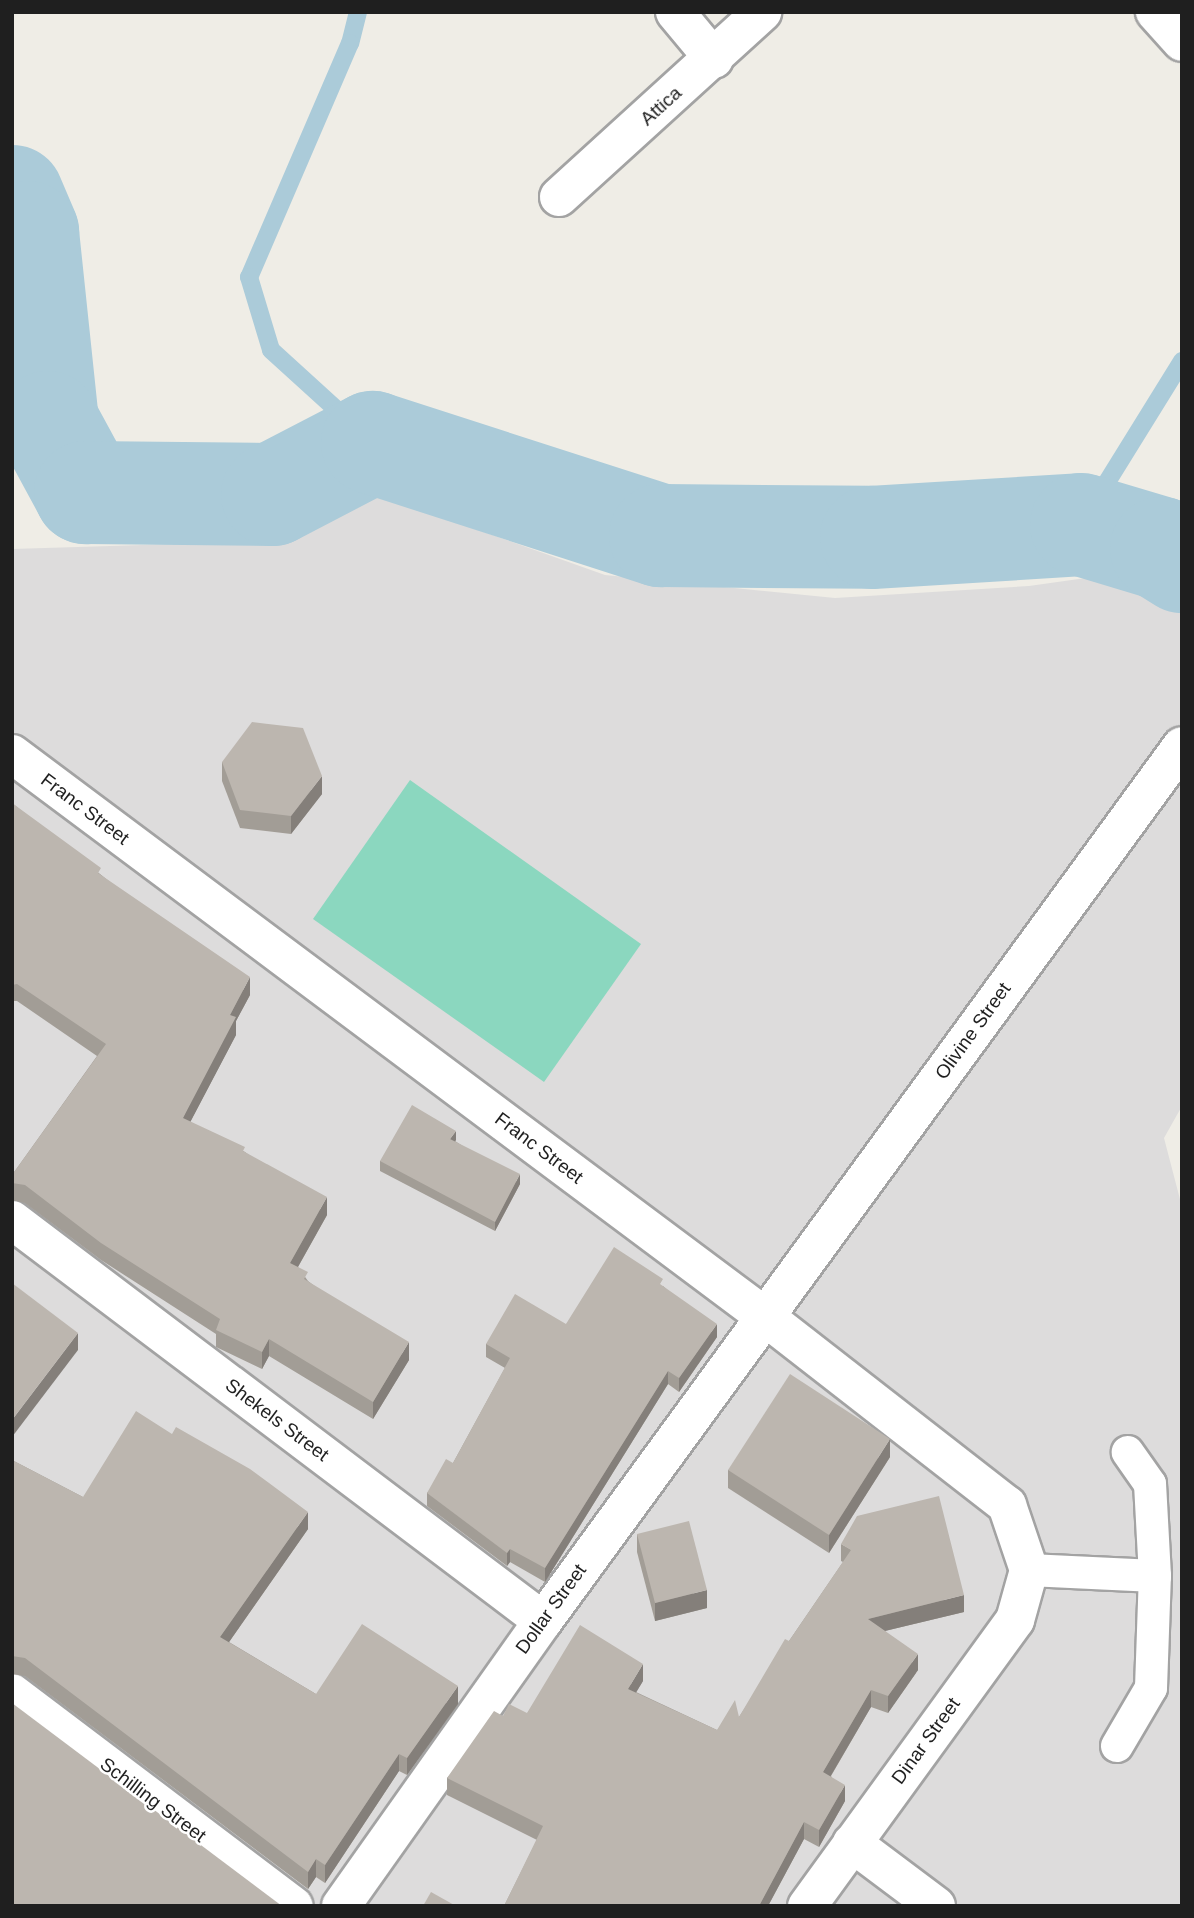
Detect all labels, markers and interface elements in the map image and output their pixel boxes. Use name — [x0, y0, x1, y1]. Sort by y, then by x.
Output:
street label: Attica — [636, 82, 686, 130]
street label: Franc Street — [36, 768, 134, 850]
street label: Olivine Street — [930, 978, 1016, 1084]
street label: Franc Street — [490, 1107, 588, 1189]
street label: Shekels Street — [221, 1374, 333, 1466]
street label: Dollar Street — [511, 1560, 591, 1658]
street label: Dinar Street — [887, 1693, 965, 1789]
street label: Schilling Street — [96, 1753, 210, 1847]

